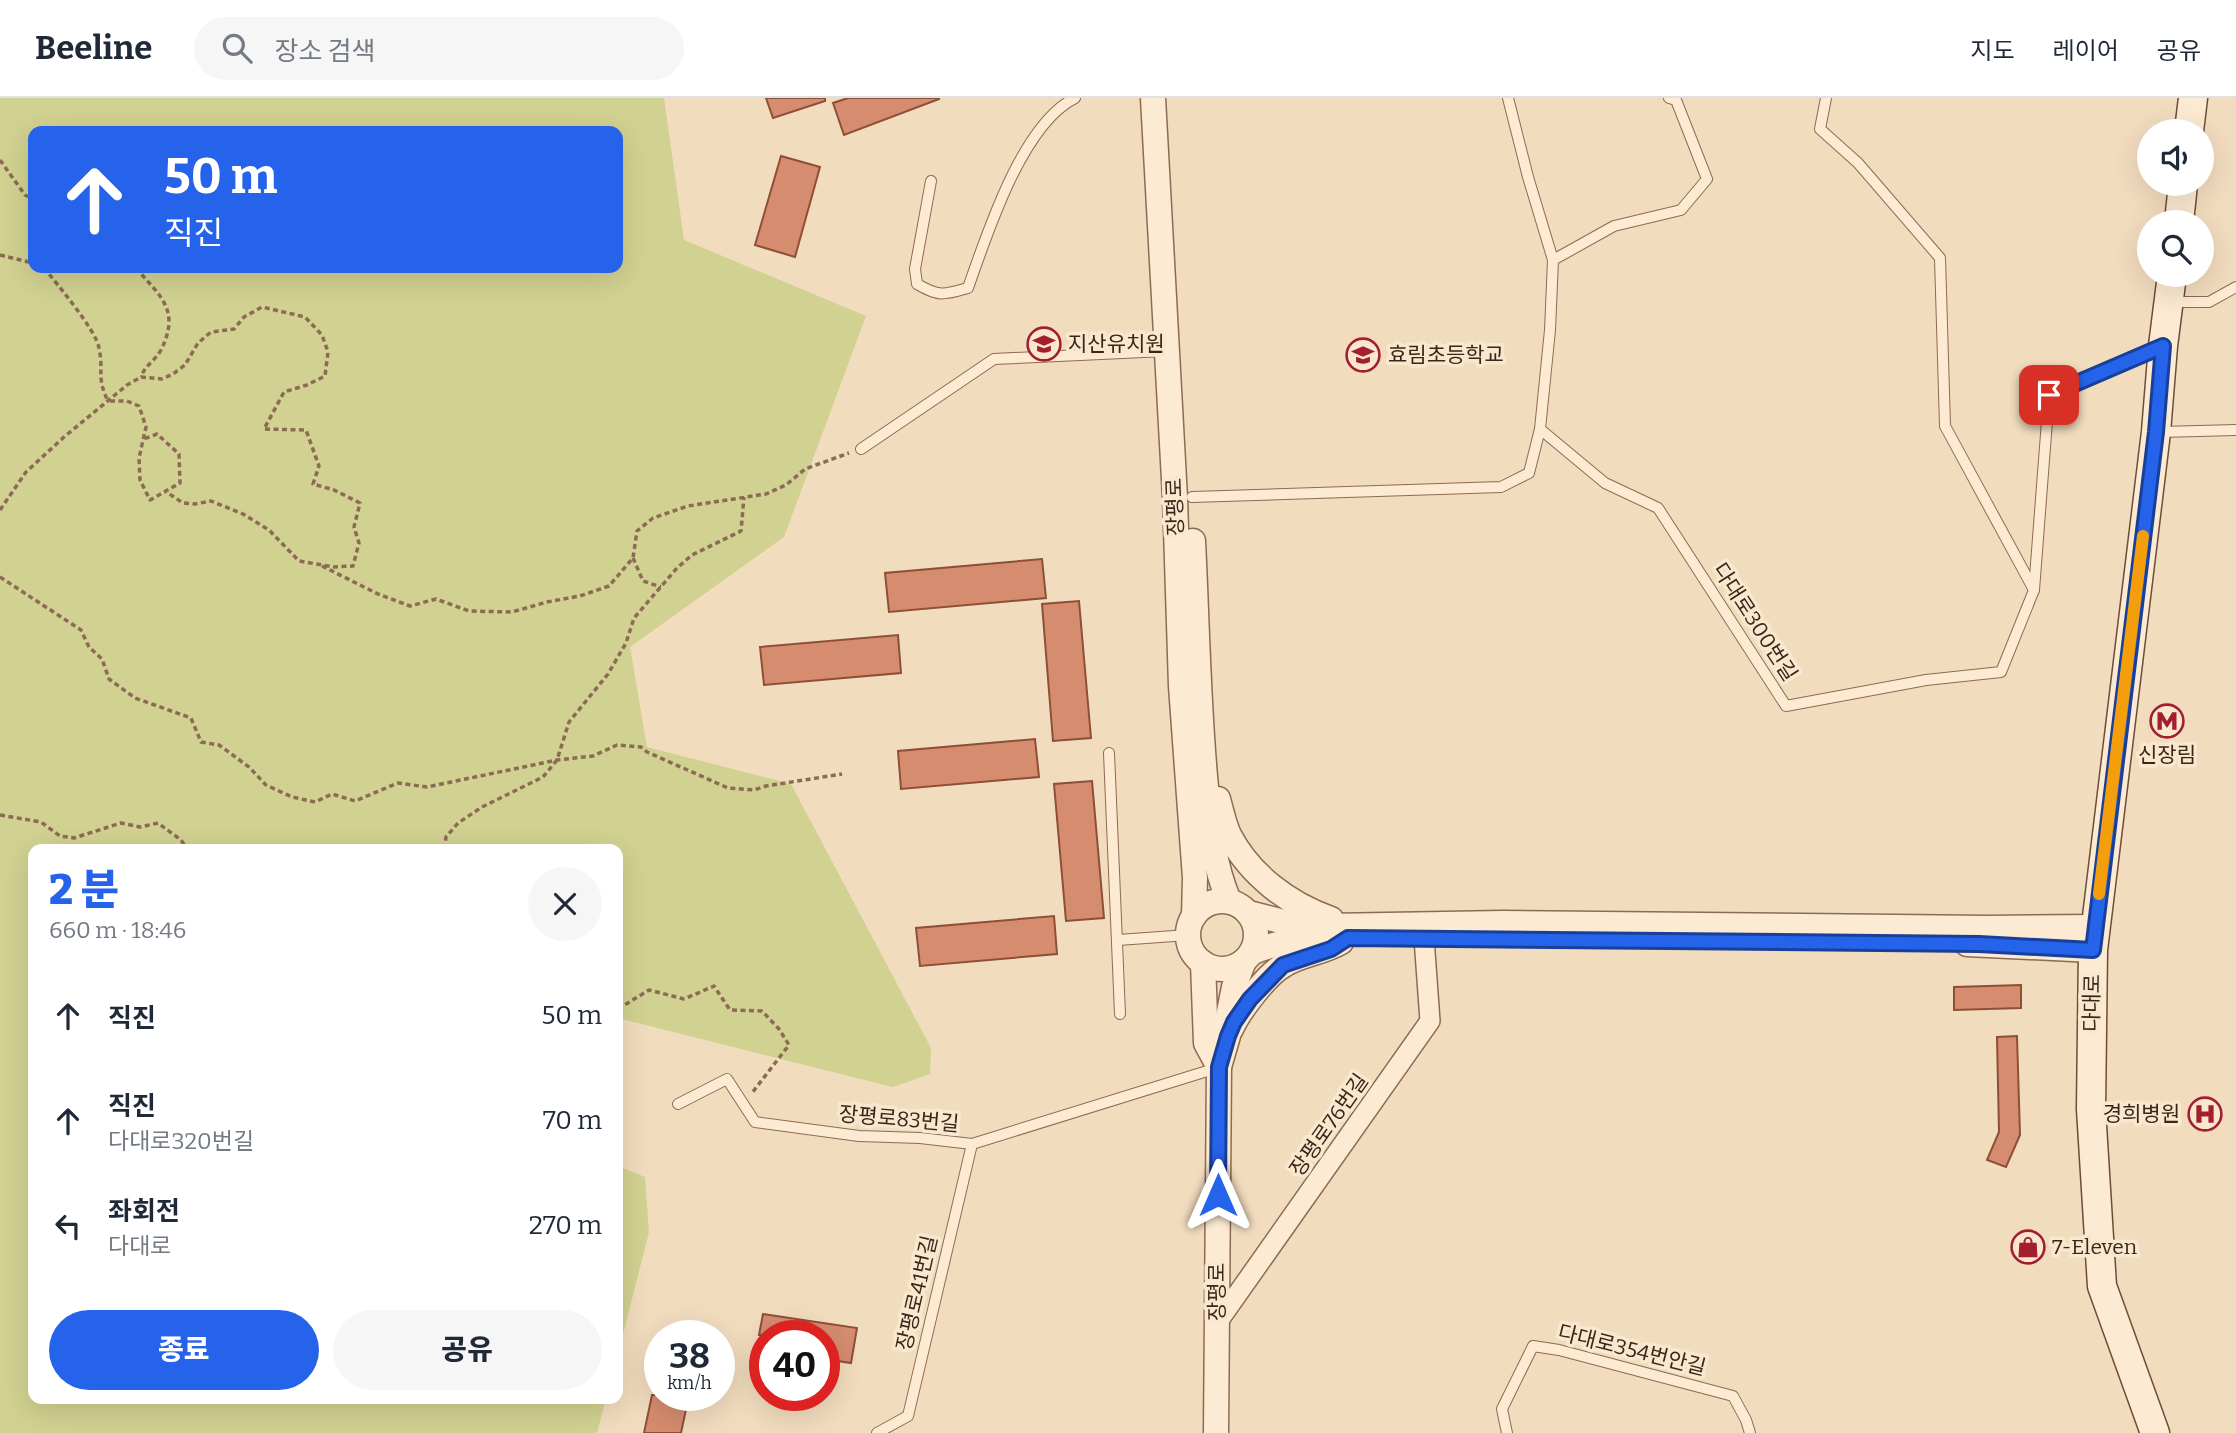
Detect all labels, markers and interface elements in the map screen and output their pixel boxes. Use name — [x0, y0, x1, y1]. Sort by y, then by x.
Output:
search box — [194, 17, 684, 80]
text: Beeline — [35, 28, 152, 68]
icon: search — [218, 29, 256, 67]
text: 장소 검색 — [274, 36, 375, 67]
text: 지도 — [1970, 37, 2015, 65]
text: 레이어 — [2053, 37, 2119, 65]
text: 공유 — [2157, 37, 2201, 65]
map controls — [2137, 119, 2214, 287]
button: sound — [2137, 119, 2214, 196]
text: 50 m — [164, 147, 277, 206]
icon: ahead — [49, 154, 140, 245]
button: search — [2137, 210, 2214, 287]
text: 직진 — [164, 214, 223, 252]
school or university icon: 지산유치원 — [1025, 325, 1063, 363]
place label: 지산유치원 — [1068, 331, 1165, 357]
school or university icon: 효림초등학교 — [1344, 336, 1382, 374]
place label: 효림초등학교 — [1388, 342, 1504, 368]
pin — [2019, 365, 2079, 425]
icon: arrive — [2030, 376, 2068, 414]
street label: 장평로 — [1161, 478, 1189, 536]
street label: 다대로300번길 — [1707, 558, 1803, 686]
metro station icon: 신장림 — [2148, 702, 2186, 740]
place label: 신장림 — [2138, 742, 2196, 768]
text: 2 분 — [49, 865, 119, 915]
button: close — [528, 867, 602, 941]
text: 660 m · 18:46 — [49, 916, 186, 944]
street label: 다대로 — [2078, 974, 2106, 1032]
icon: ahead — [49, 997, 87, 1035]
text: 50 m — [541, 1000, 602, 1031]
text: 직진 — [108, 1003, 156, 1034]
street label: 장평로76번길 — [1284, 1069, 1374, 1181]
text: 직진 — [108, 1091, 156, 1122]
hospital icon: 경희병원 — [2186, 1095, 2224, 1133]
street label: 장평로83번길 — [838, 1101, 960, 1137]
place label: 경희병원 — [2103, 1101, 2180, 1127]
icon: ahead — [49, 1102, 87, 1140]
text: 70 m — [543, 1105, 602, 1136]
text: 다대로320번길 — [108, 1127, 254, 1155]
position arrow — [1181, 1158, 1255, 1232]
text: 좌회전 — [108, 1196, 180, 1227]
icon: left — [49, 1207, 87, 1245]
text: 270 m — [529, 1210, 602, 1241]
shop icon: 7-Eleven — [2009, 1228, 2047, 1266]
text: 다대로 — [108, 1232, 171, 1260]
street label: 장평로41번길 — [891, 1233, 943, 1353]
place label: 7-Eleven — [2052, 1234, 2137, 1260]
street label: 장평로 — [1204, 1263, 1230, 1321]
button: 종료 — [49, 1310, 319, 1390]
button: 공유 — [333, 1310, 602, 1390]
street label: 다대로354번안길 — [1555, 1319, 1709, 1381]
speed limit sign: 40 — [749, 1320, 840, 1411]
text: 38 — [669, 1335, 710, 1377]
text: km/h — [667, 1372, 712, 1394]

